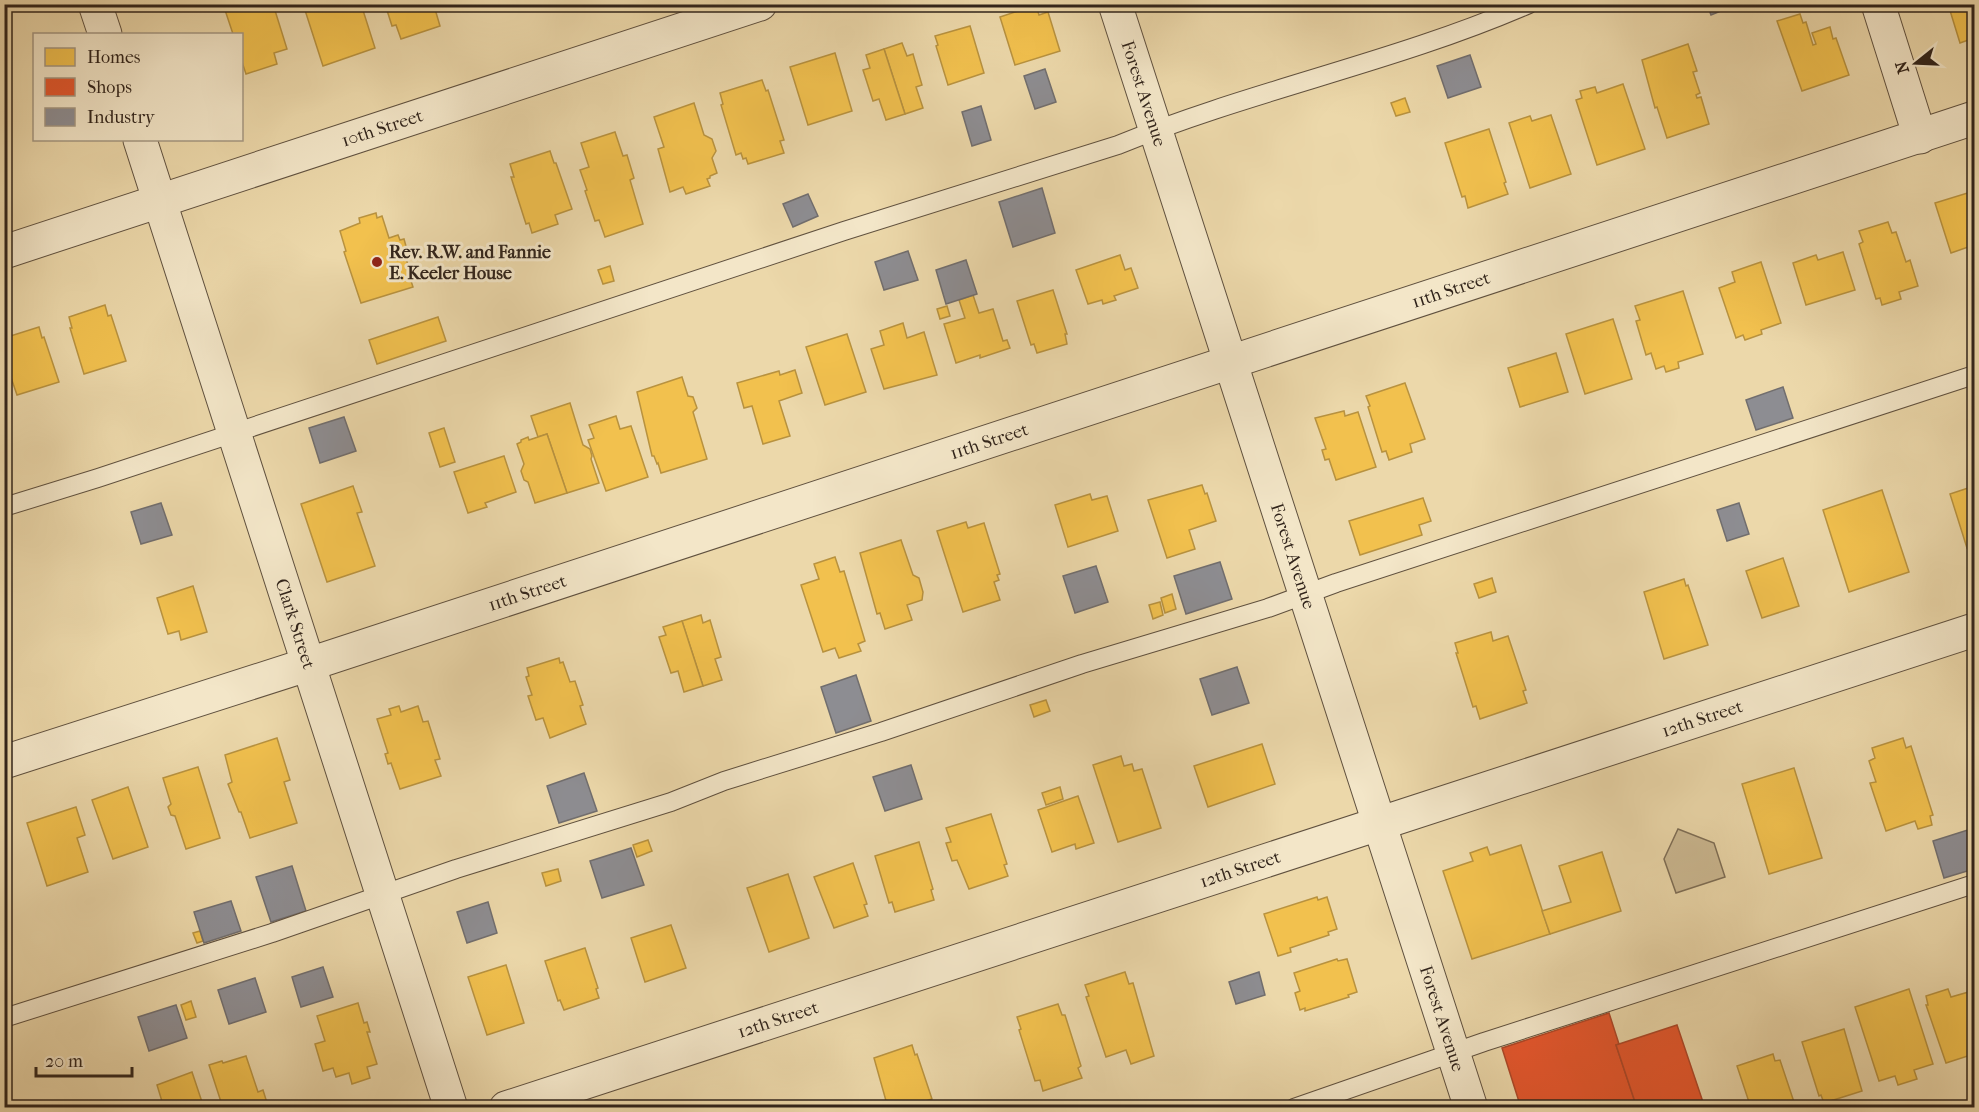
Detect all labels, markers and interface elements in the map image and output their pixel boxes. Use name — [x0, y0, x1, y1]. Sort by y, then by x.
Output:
legend — [33, 33, 243, 141]
north arrow — [1886, 33, 1946, 93]
street label: Forest Avenue — [1117, 38, 1171, 149]
text: Homes — [87, 47, 141, 68]
text: N — [1891, 58, 1913, 76]
text: Shops — [87, 77, 132, 98]
street label: 10th Street — [339, 105, 426, 151]
text: Industry — [87, 107, 156, 128]
place label: Rev. R.W. and Fannie E. Keeler House — [389, 242, 551, 284]
marker: Rev. R.W. and Fannie E. Keeler House — [370, 255, 384, 269]
street label: 11th Street — [1409, 267, 1493, 312]
street label: 11th Street — [947, 418, 1031, 464]
street label: Forest Avenue — [1266, 500, 1320, 612]
street label: 11th Street — [486, 570, 569, 615]
street label: Clark Street — [271, 576, 320, 672]
street label: 12th Street — [1659, 695, 1746, 741]
street label: 12th Street — [1197, 846, 1284, 892]
street label: Forest Avenue — [1415, 963, 1469, 1074]
street label: 12th Street — [735, 996, 822, 1042]
scale bar — [36, 1040, 132, 1078]
text: 20 m — [45, 1051, 83, 1072]

